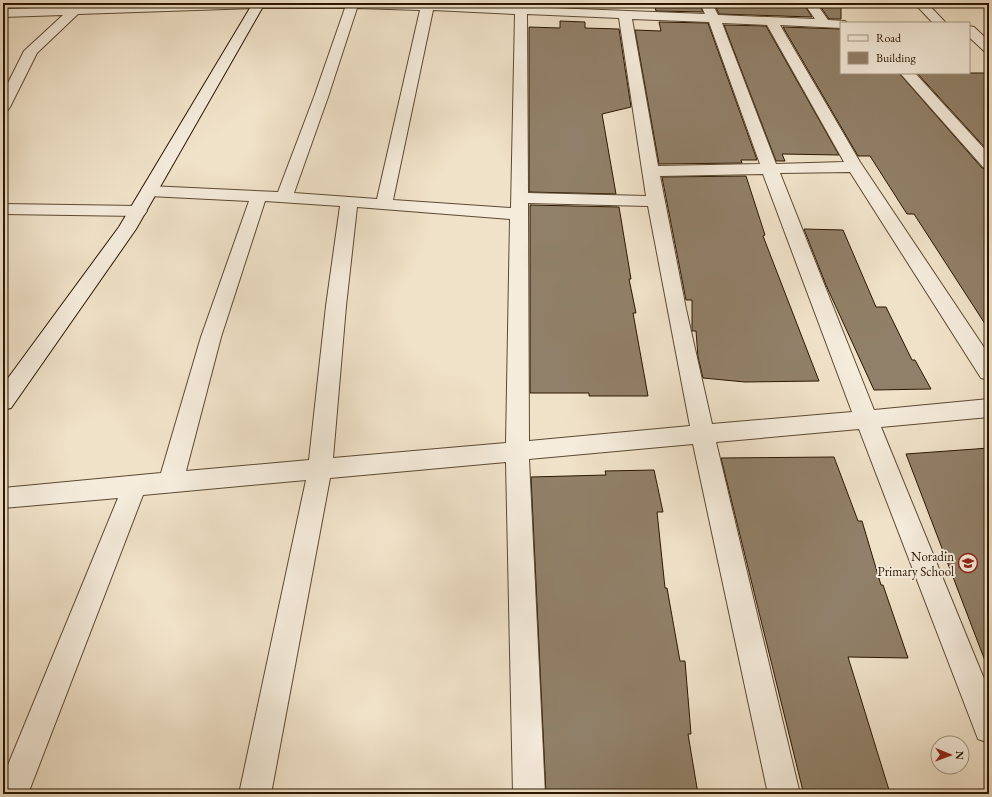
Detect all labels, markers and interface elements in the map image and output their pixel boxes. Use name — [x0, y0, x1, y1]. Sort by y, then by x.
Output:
legend — [840, 22, 970, 74]
text: Road — [876, 30, 902, 46]
text: Building — [876, 50, 917, 66]
place label: Noradin Primary School — [878, 548, 954, 580]
school or university icon: Noradin Primary School — [957, 552, 979, 574]
north arrow — [930, 735, 970, 775]
text: N — [953, 751, 967, 760]

